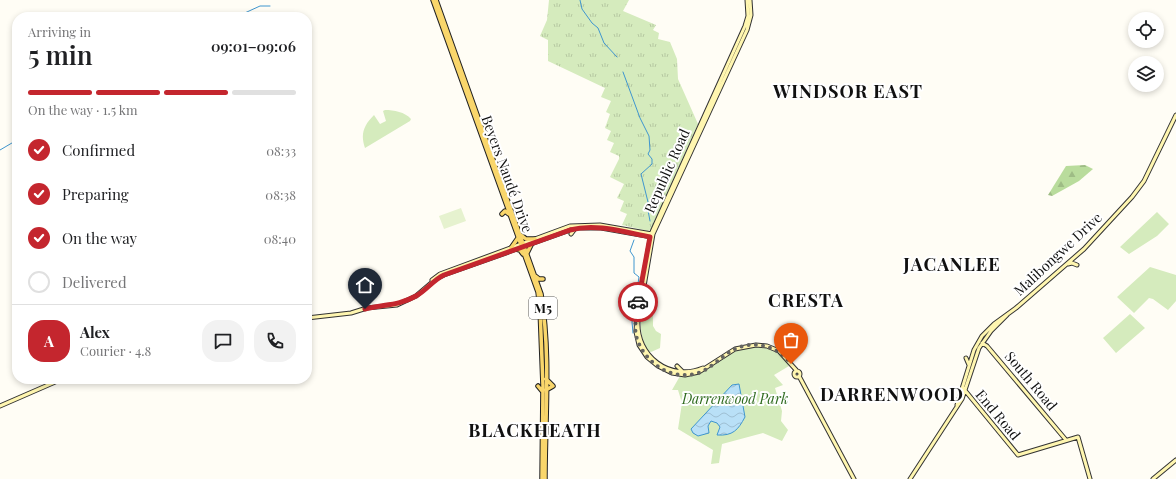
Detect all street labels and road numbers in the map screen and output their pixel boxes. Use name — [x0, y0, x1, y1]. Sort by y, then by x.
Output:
street label: Beyers Naudé Drive — [477, 113, 537, 235]
street label: Republic Road — [639, 126, 694, 216]
street label: Malibongwe Drive — [1010, 208, 1106, 299]
road number: M5 — [529, 297, 557, 319]
street label: South Road — [1001, 347, 1062, 414]
street label: End Road — [972, 385, 1025, 444]

